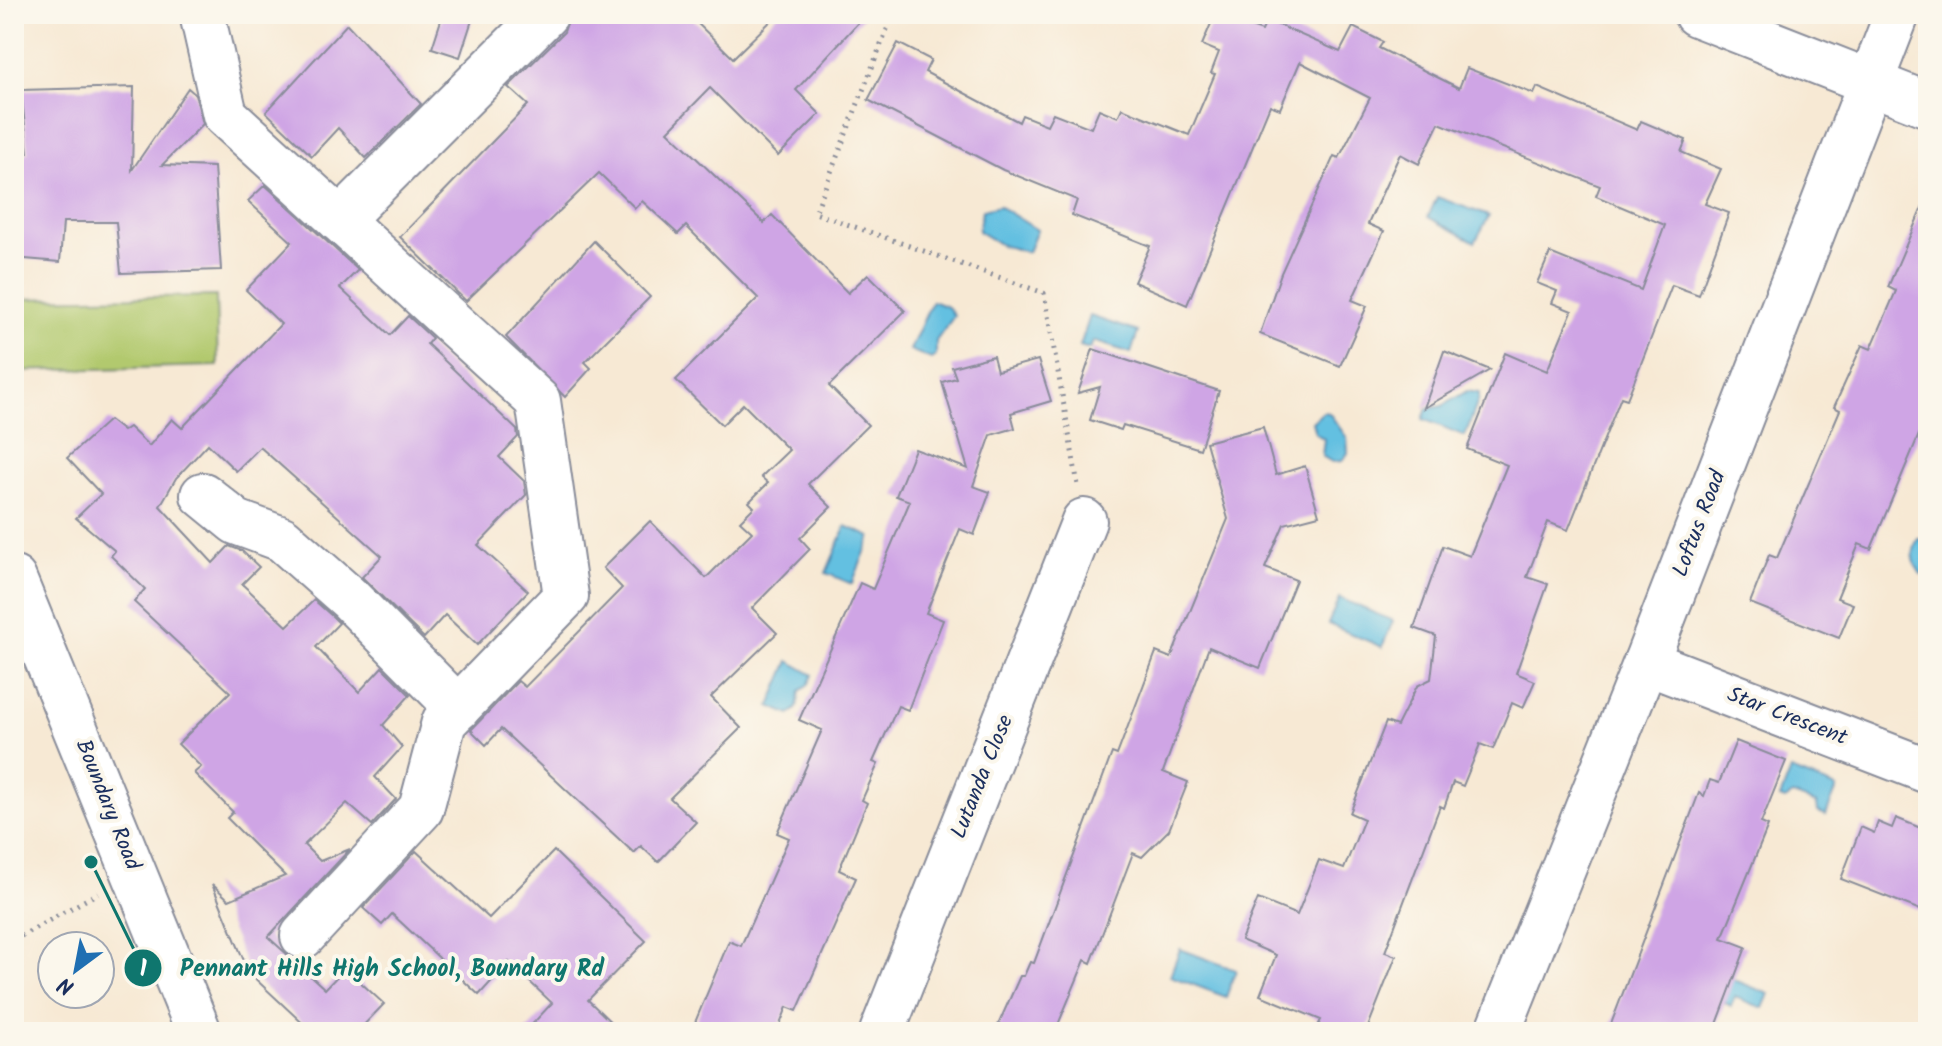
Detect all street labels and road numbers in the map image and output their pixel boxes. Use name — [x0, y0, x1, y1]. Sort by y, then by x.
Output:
street label: Loftus Road — [1664, 465, 1737, 582]
street label: Star Crescent — [1722, 678, 1853, 756]
street label: Lutanda Close — [942, 710, 1024, 844]
street label: Boundary Road — [65, 734, 149, 877]

